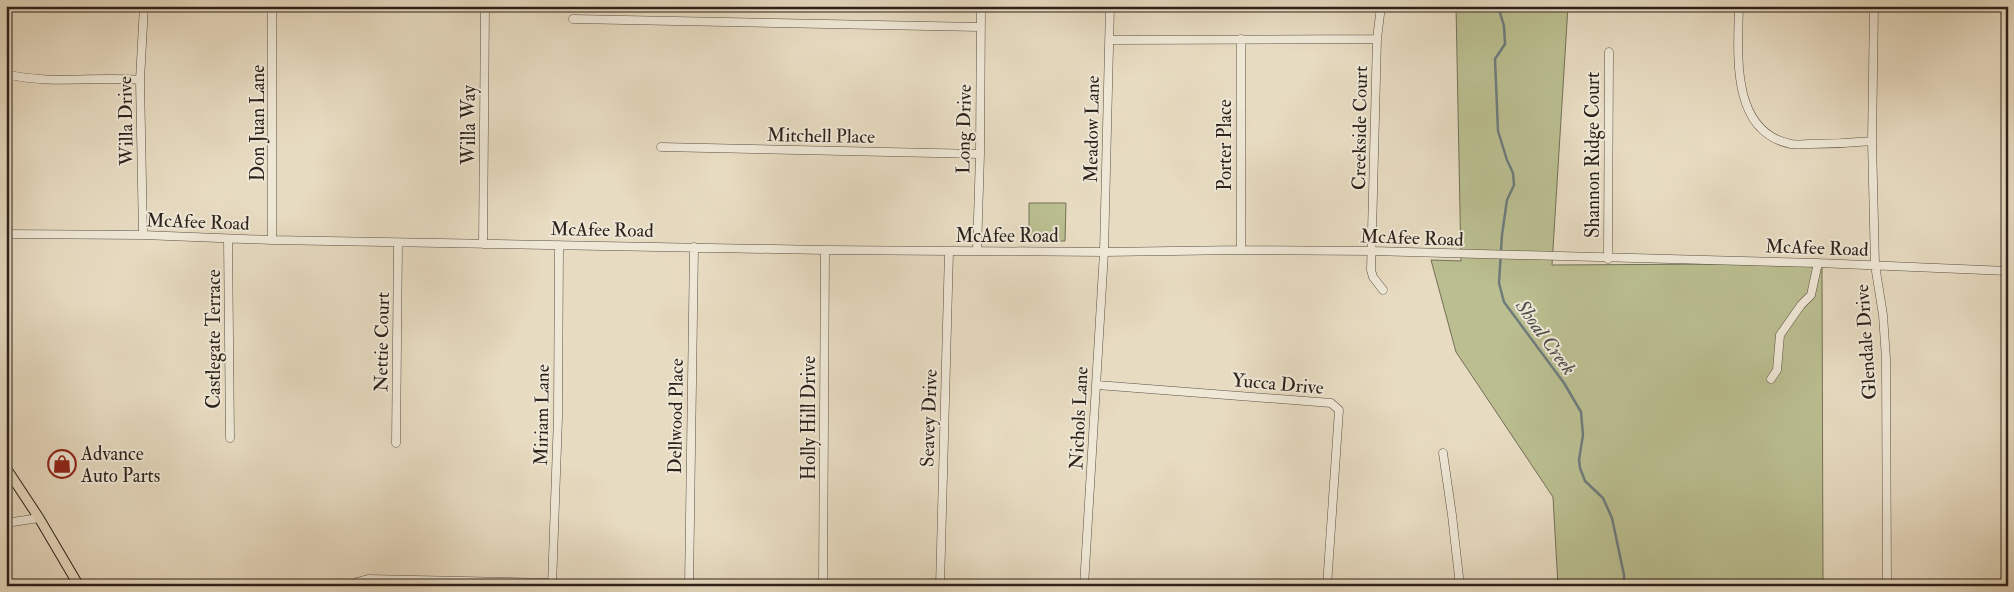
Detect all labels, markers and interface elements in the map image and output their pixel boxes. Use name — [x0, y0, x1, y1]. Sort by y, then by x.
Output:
street label: Don Juan Lane — [246, 65, 270, 181]
street label: Creekside Court — [1347, 66, 1373, 190]
street label: Shannon Ridge Court — [1581, 72, 1605, 238]
street label: Meadow Lane — [1079, 75, 1105, 183]
street label: Willa Drive — [113, 76, 139, 167]
street label: Long Drive — [951, 84, 977, 174]
street label: Willa Way — [457, 85, 481, 166]
street label: Porter Place — [1213, 99, 1237, 191]
street label: Mitchell Place — [767, 123, 875, 149]
street label: McAfee Road — [146, 208, 251, 236]
street label: McAfee Road — [550, 217, 655, 243]
street label: McAfee Road — [955, 224, 1059, 248]
street label: McAfee Road — [1360, 224, 1465, 252]
street label: McAfee Road — [1765, 234, 1870, 262]
street label: Castlegate Terrace — [202, 269, 226, 409]
street label: Glendale Drive — [1850, 283, 1882, 401]
street label: Nettie Court — [369, 292, 395, 392]
water label: Shoal Creek — [1509, 294, 1581, 380]
street label: Holly Hill Drive — [797, 356, 821, 480]
street label: Dellwood Place — [663, 358, 689, 474]
street label: Miriam Lane — [529, 364, 555, 466]
street label: Nichols Lane — [1064, 366, 1094, 470]
street label: Yucca Drive — [1231, 368, 1325, 400]
street label: Seavey Drive — [915, 369, 943, 467]
place label: Advance Auto Parts — [80, 442, 160, 488]
shop icon: Advance Auto Parts — [47, 449, 77, 479]

